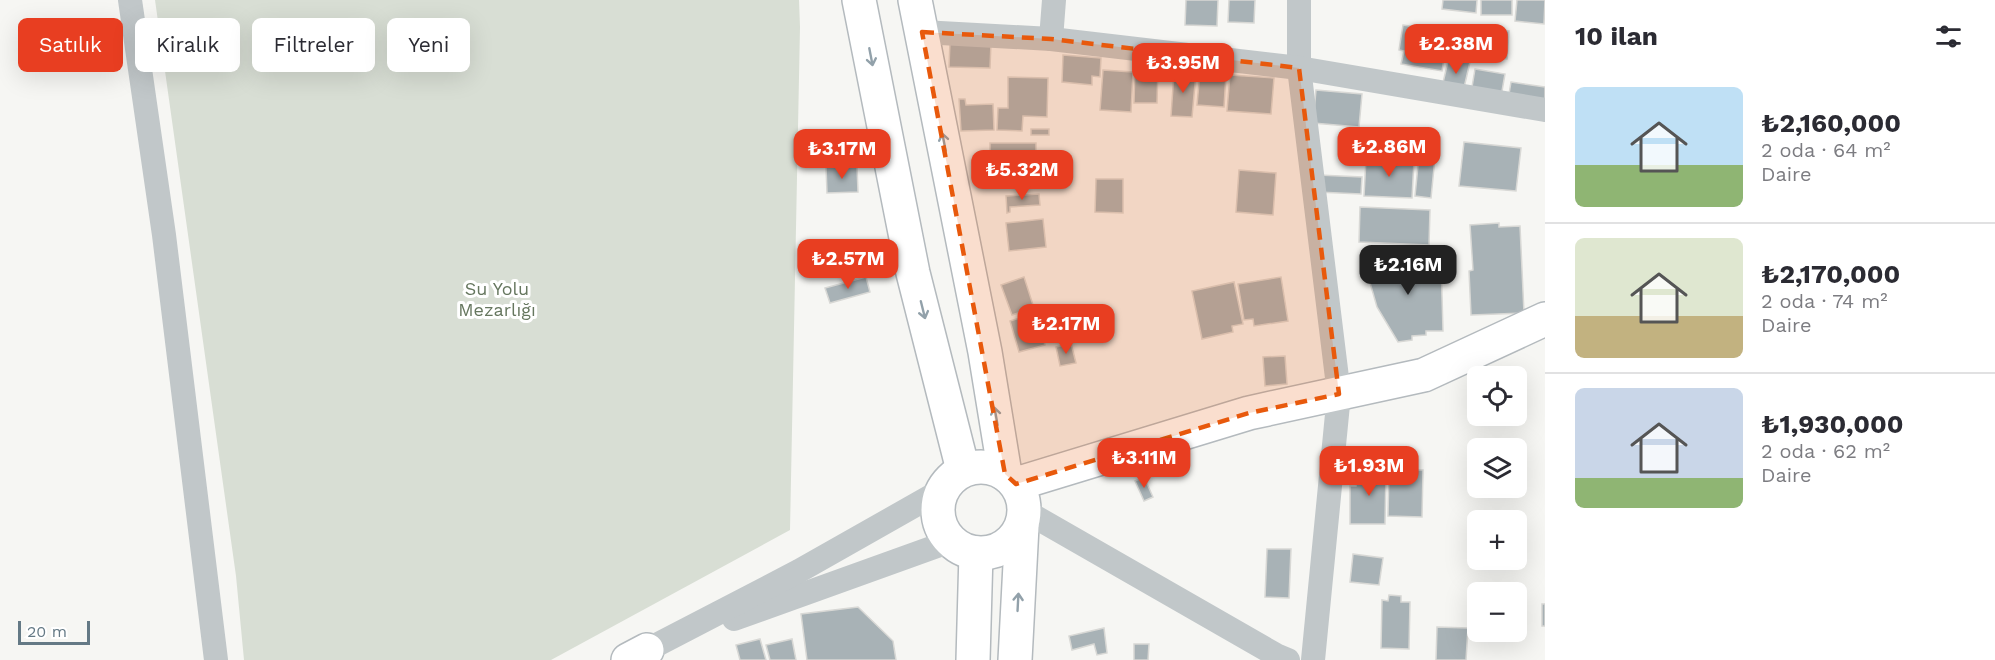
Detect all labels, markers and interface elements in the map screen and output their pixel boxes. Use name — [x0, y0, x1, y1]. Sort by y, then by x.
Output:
chip: Satılık — [18, 18, 123, 72]
chip: Kiralık — [135, 18, 240, 72]
chip: Filtreler — [252, 18, 375, 72]
chip: Yeni — [387, 18, 470, 72]
icon: filters — [1932, 20, 1965, 53]
text: 10 ilan — [1575, 21, 1658, 51]
pin: ₺2.38M — [1407, 24, 1505, 75]
text: ₺2.38M — [1419, 31, 1493, 55]
pin: ₺3.95M — [1134, 43, 1232, 94]
one-way arrow — [866, 47, 877, 67]
text: ₺3.95M — [1146, 50, 1220, 74]
text: ₺2,160,000 — [1761, 108, 1901, 138]
icon: home — [1623, 111, 1695, 183]
pin: ₺2.86M — [1340, 127, 1438, 178]
pin: ₺3.17M — [793, 129, 891, 180]
one-way arrow — [938, 132, 949, 152]
text: ₺2.86M — [1352, 134, 1426, 158]
text: ₺3.17M — [808, 136, 876, 160]
text: 2 oda · 64 m² — [1761, 138, 1891, 162]
pin: ₺5.32M — [973, 150, 1071, 201]
text: ₺5.32M — [985, 157, 1059, 181]
text: Daire — [1761, 162, 1811, 186]
pin: ₺2.57M — [799, 239, 897, 290]
pin: ₺2.16M — [1359, 245, 1457, 296]
text: ₺2.57M — [811, 246, 885, 270]
text: ₺2.16M — [1373, 252, 1443, 276]
text: ₺2,170,000 — [1761, 259, 1900, 289]
icon: home — [1623, 262, 1695, 334]
park label: Su Yolu Mezarlığı — [458, 278, 536, 320]
text: 2 oda · 74 m² — [1761, 289, 1888, 313]
one-way arrow — [917, 300, 929, 319]
pin: ₺2.17M — [1017, 304, 1115, 355]
text: ₺2.17M — [1032, 311, 1100, 335]
text: Daire — [1761, 313, 1811, 337]
map controls — [1467, 366, 1527, 642]
button: locate — [1467, 366, 1527, 426]
one-way arrow — [990, 407, 1001, 426]
text: ₺1,930,000 — [1761, 409, 1903, 439]
icon: home — [1623, 412, 1695, 484]
pin: ₺3.11M — [1095, 438, 1193, 489]
button: layers — [1467, 438, 1527, 498]
text: 2 oda · 62 m² — [1761, 439, 1890, 463]
text: ₺3.11M — [1111, 445, 1177, 469]
pin: ₺1.93M — [1320, 446, 1418, 497]
text: ₺1.93M — [1334, 453, 1404, 477]
text: Daire — [1761, 463, 1811, 487]
button: + — [1467, 510, 1527, 570]
button: − — [1467, 582, 1527, 642]
one-way arrow — [1012, 592, 1023, 612]
scale bar — [18, 618, 90, 646]
text: 20 m — [27, 622, 67, 641]

